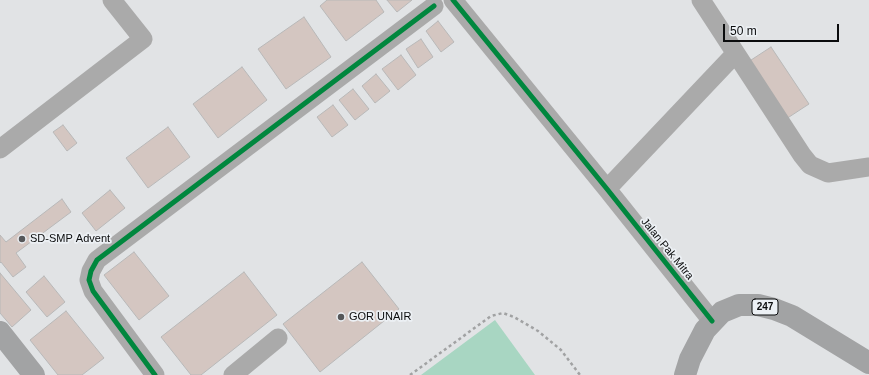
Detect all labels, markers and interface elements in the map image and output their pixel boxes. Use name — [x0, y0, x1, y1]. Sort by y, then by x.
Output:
scale bar — [725, 16, 841, 42]
text: 50 m — [730, 24, 757, 38]
street label: Jalan Pak Mitra — [638, 215, 696, 283]
place label: SD-SMP Advent — [30, 232, 110, 246]
marker: SD-SMP Advent — [17, 234, 27, 244]
road number: 247 — [752, 299, 778, 315]
place label: GOR UNAIR — [349, 310, 411, 324]
marker: GOR UNAIR — [336, 312, 346, 322]

